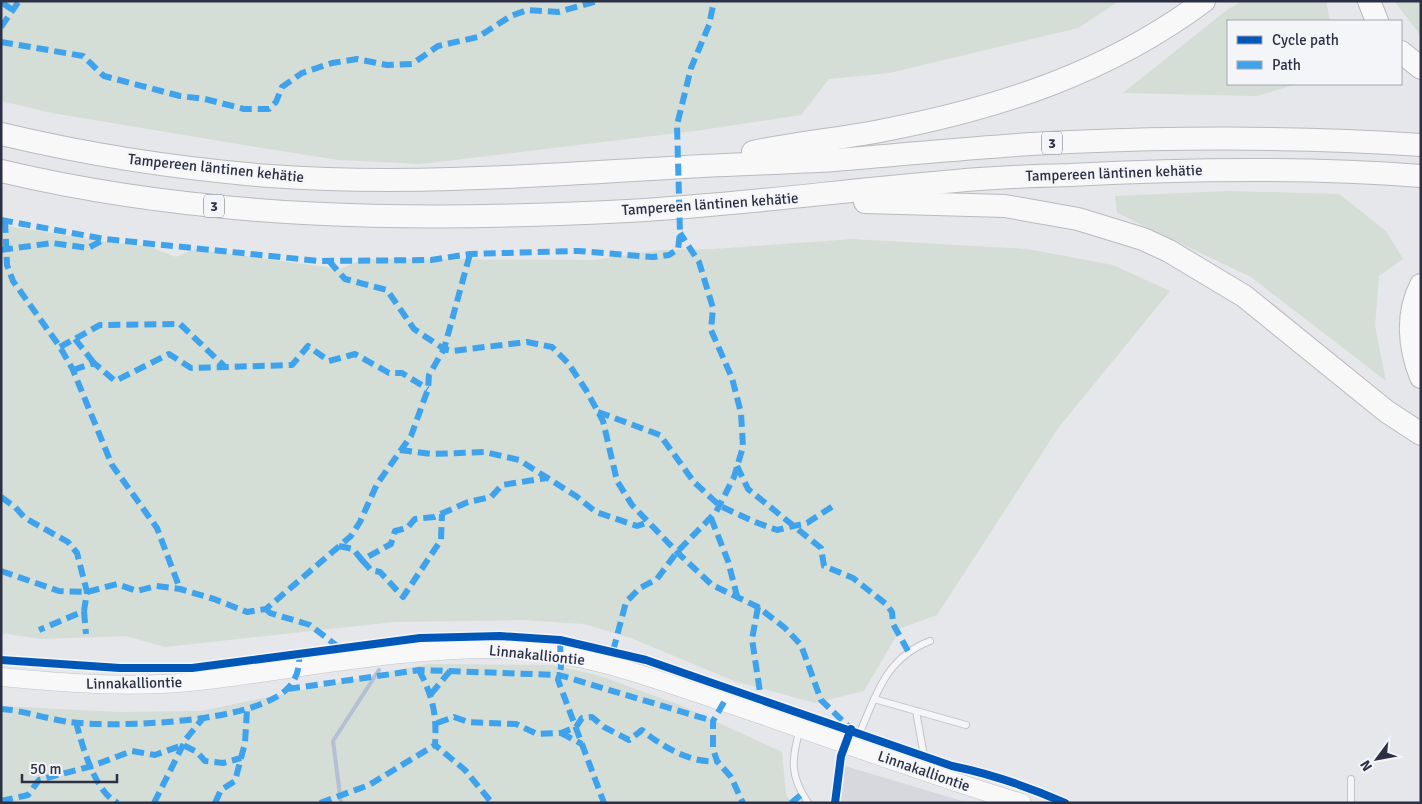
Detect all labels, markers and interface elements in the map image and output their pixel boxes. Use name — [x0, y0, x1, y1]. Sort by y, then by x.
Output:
legend — [1227, 20, 1402, 85]
text: Cycle path — [1272, 31, 1339, 49]
text: Path — [1272, 56, 1301, 74]
road number: 3 — [1042, 132, 1062, 154]
street label: Tampereen läntinen kehätie — [127, 150, 305, 186]
street label: Tampereen läntinen kehätie — [1025, 161, 1203, 185]
street label: Tampereen läntinen kehätie — [621, 189, 799, 219]
road number: 3 — [204, 195, 224, 218]
street label: Linnakalliontie — [488, 641, 586, 669]
street label: Linnakalliontie — [86, 673, 182, 693]
north arrow — [1352, 734, 1402, 784]
street label: Linnakalliontie — [876, 747, 972, 795]
scale bar — [22, 752, 118, 784]
text: N — [1357, 757, 1376, 774]
text: 50 m — [30, 760, 61, 778]

